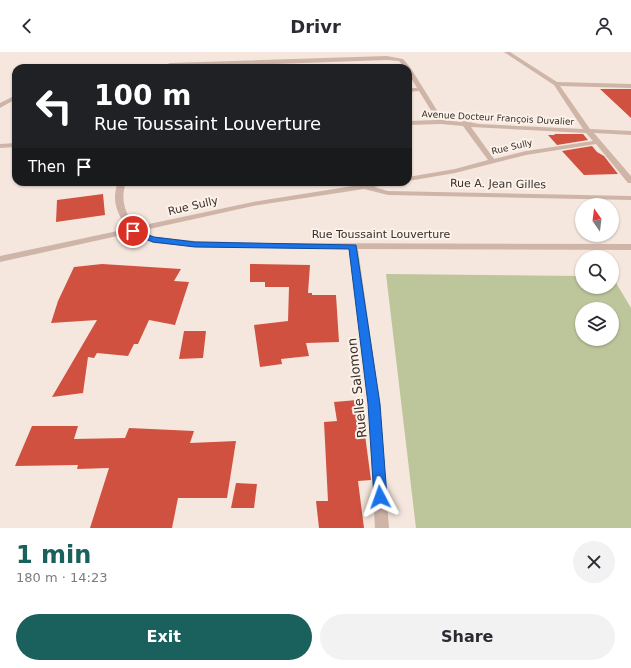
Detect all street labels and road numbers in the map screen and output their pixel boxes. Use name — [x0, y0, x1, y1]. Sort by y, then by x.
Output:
street label: Avenue Docteur François Duvalier — [421, 109, 575, 127]
street label: Rue Sully — [491, 137, 534, 157]
street label: Rue A. Jean Gilles — [450, 177, 546, 191]
street label: Rue Sully — [167, 194, 220, 218]
street label: Rue Toussaint Louverture — [312, 228, 451, 241]
street label: Ruelle Salomon — [344, 337, 370, 439]

